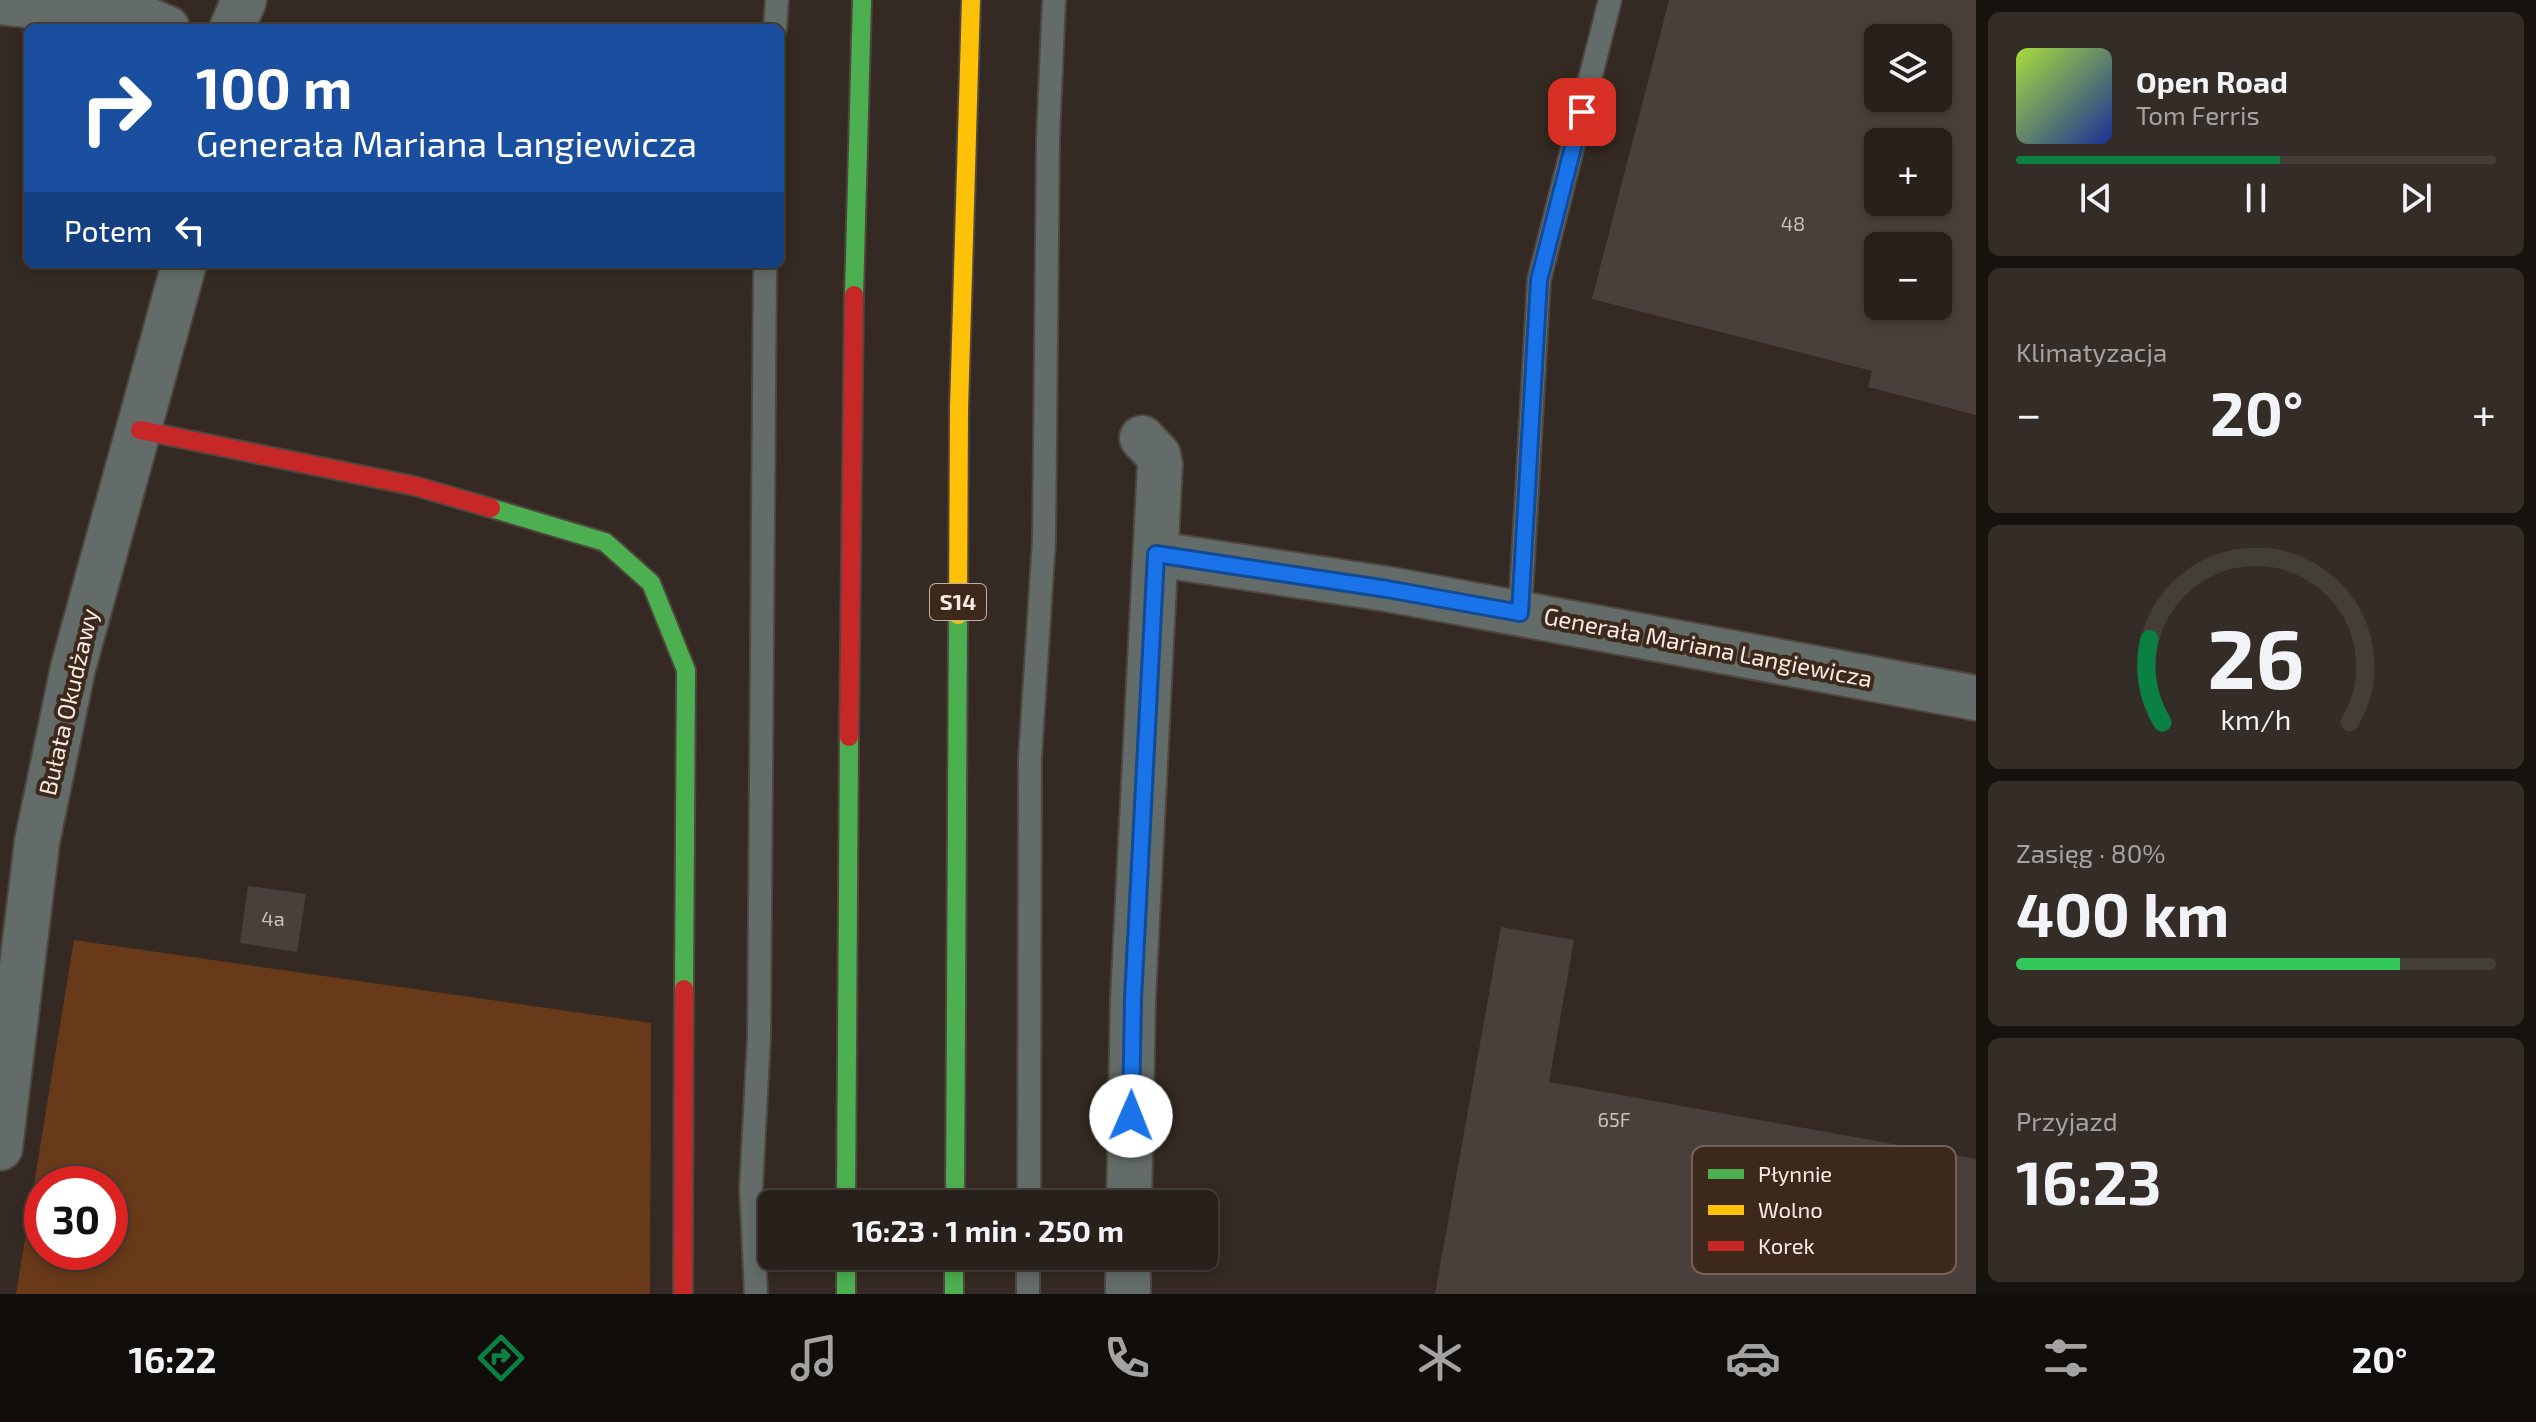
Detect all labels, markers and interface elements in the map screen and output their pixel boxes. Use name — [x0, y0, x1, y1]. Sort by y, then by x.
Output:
map controls — [1864, 24, 1952, 320]
button: layers — [1864, 24, 1952, 112]
text: 100 m — [196, 53, 352, 120]
icon: right — [64, 56, 168, 160]
text: Open Road — [2136, 63, 2288, 99]
pin — [1548, 78, 1616, 146]
icon: arrive — [1560, 90, 1604, 134]
text: Tom Ferris — [2136, 99, 2260, 130]
text: Generała Mariana Langiewicza — [196, 121, 697, 164]
button: + — [1864, 128, 1952, 216]
icon: previous — [2074, 176, 2118, 220]
icon: pause — [2234, 176, 2278, 220]
icon: next — [2394, 176, 2438, 220]
icon: left — [168, 208, 212, 252]
house number: 48 — [1781, 211, 1805, 235]
text: Potem — [64, 212, 152, 248]
button: − — [1864, 232, 1952, 320]
text: Klimatyzacja — [2016, 336, 2167, 367]
text: 20° — [2210, 376, 2303, 448]
text: − — [2016, 386, 2042, 439]
text: + — [2472, 386, 2496, 439]
road number: S14 — [930, 584, 986, 620]
street label: Generała Mariana Langiewicza — [1542, 600, 1875, 693]
street label: Bułata Okudżawy — [32, 605, 103, 798]
text: 26 — [2207, 606, 2305, 706]
text: km/h — [2221, 701, 2291, 736]
text: Zasięg · 80% — [2016, 837, 2166, 868]
text: 400 km — [2016, 877, 2229, 949]
house number: 4a — [261, 906, 285, 930]
position arrow — [1089, 1074, 1173, 1158]
text: Przyjazd — [2016, 1105, 2118, 1136]
house number: 65F — [1598, 1107, 1631, 1131]
text: 16:23 — [2016, 1145, 2162, 1217]
legend — [1692, 1146, 1956, 1274]
text: Płynnie — [1758, 1160, 1832, 1186]
speed limit sign: 30 — [24, 1166, 128, 1270]
text: Wolno — [1758, 1196, 1823, 1222]
text: 16:23 · 1 min · 250 m — [852, 1212, 1124, 1248]
text: Korek — [1758, 1232, 1815, 1258]
icon: directions — [473, 1330, 529, 1386]
icon: music — [786, 1330, 842, 1386]
icon: phone — [1099, 1330, 1155, 1386]
icon: climate — [1412, 1330, 1468, 1386]
icon: car — [1725, 1330, 1781, 1386]
icon: filters — [2038, 1330, 2094, 1386]
text: 16:22 — [129, 1337, 216, 1380]
text: 20° — [2351, 1337, 2407, 1380]

